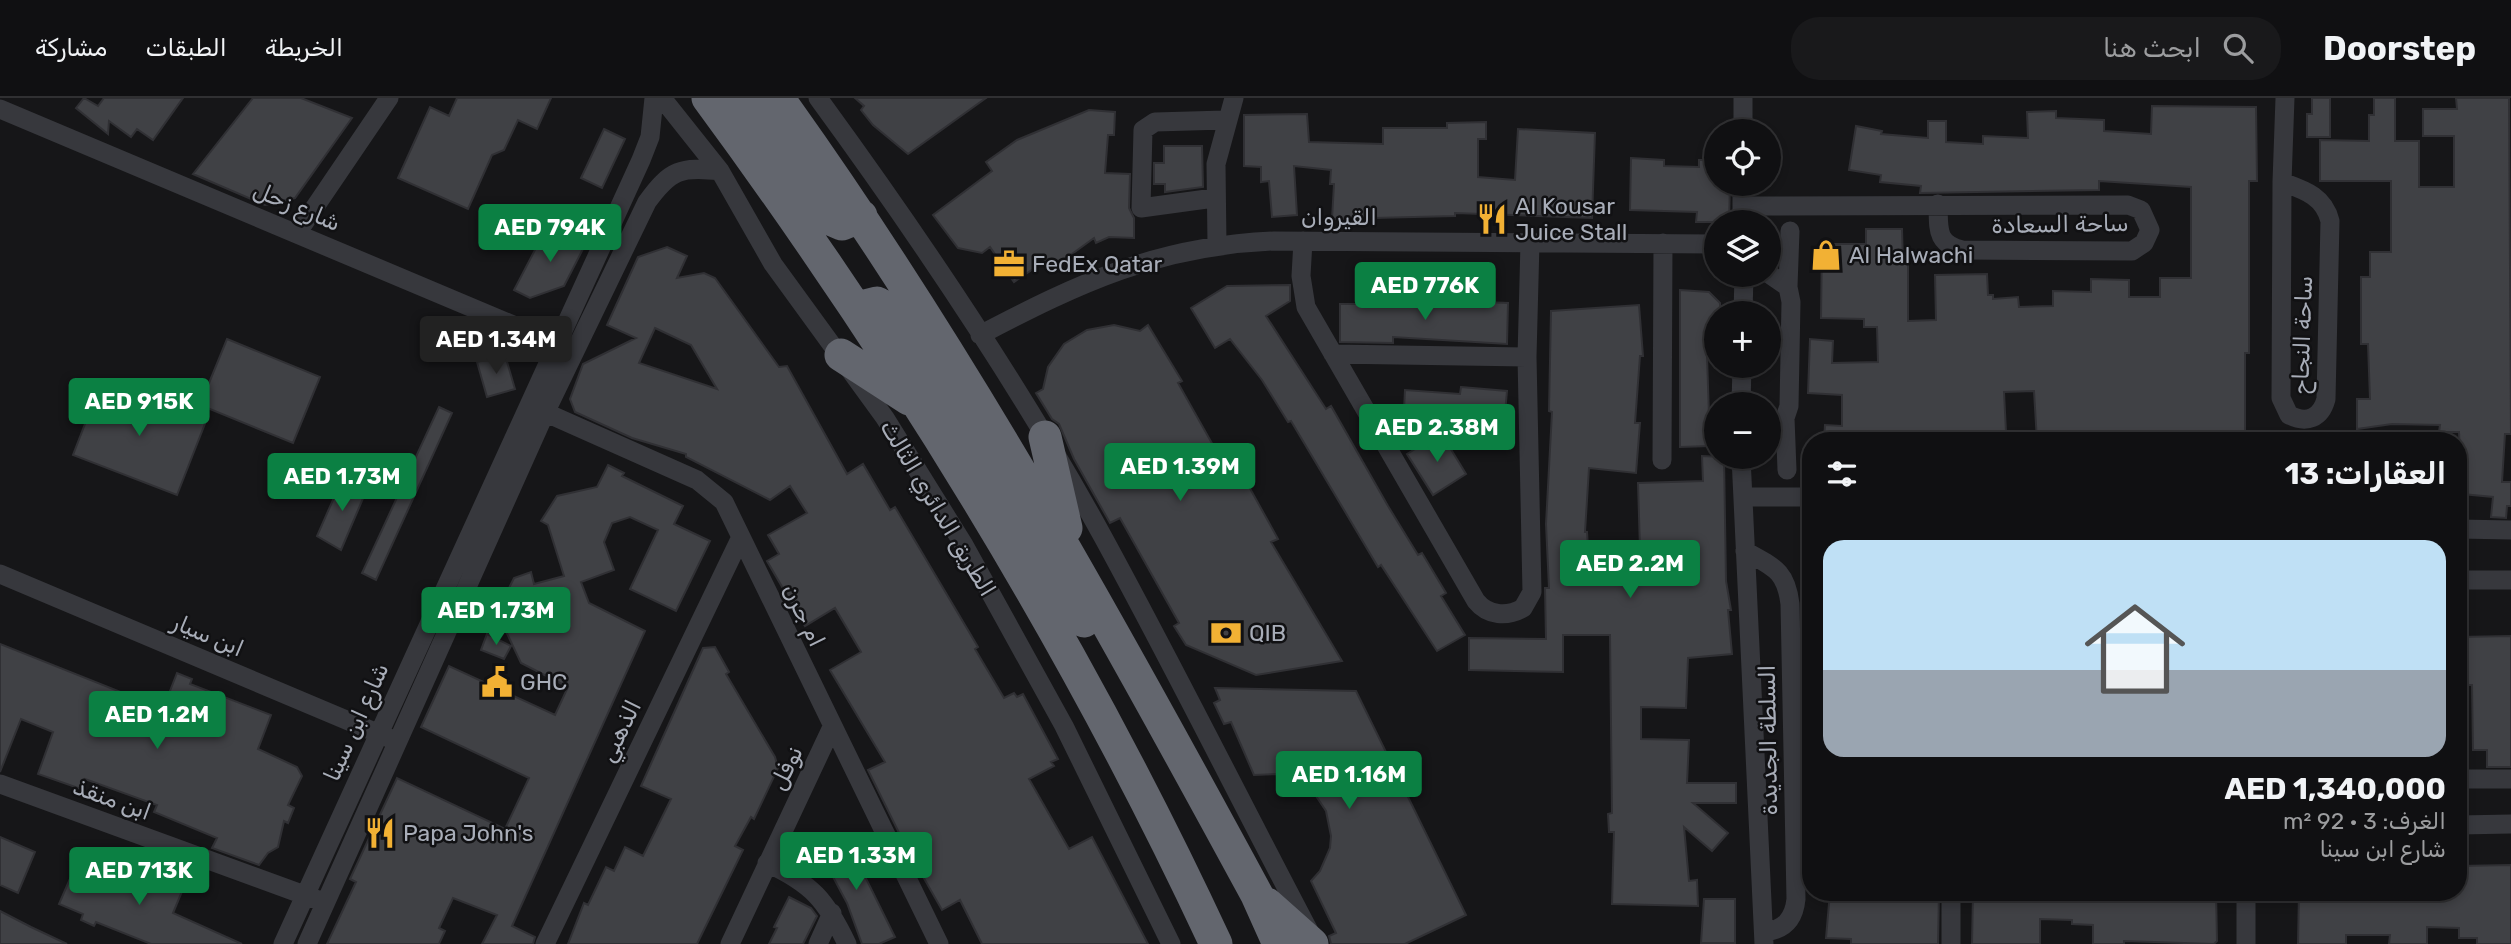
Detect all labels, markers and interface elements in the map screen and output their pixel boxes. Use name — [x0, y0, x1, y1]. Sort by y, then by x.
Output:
search box — [1791, 17, 2281, 80]
icon: search — [2219, 29, 2257, 67]
text: Doorstep — [2323, 29, 2476, 68]
text: ابحث هنا — [2103, 33, 2201, 64]
text: مشاركة — [35, 34, 107, 62]
text: الطبقات — [145, 34, 227, 62]
text: الخريطة — [265, 34, 343, 62]
map controls — [1704, 119, 1781, 469]
button: locate — [1704, 119, 1781, 196]
street label: شارع زحل — [248, 175, 345, 239]
place label: Al Kousar Juice Stall — [1515, 192, 1627, 246]
restaurant icon: Al Kousar Juice Stall — [1475, 202, 1509, 236]
street label: القيروان — [1301, 203, 1377, 231]
pin: AED 794K — [478, 204, 622, 264]
street label: ساحة السعادة — [1991, 209, 2129, 239]
button: layers — [1704, 210, 1781, 287]
text: AED 794K — [494, 213, 606, 241]
shop icon: Al Halwachi — [1809, 238, 1843, 272]
place label: Al Halwachi — [1849, 241, 1973, 269]
office icon: FedEx Qatar — [992, 247, 1026, 281]
place label: FedEx Qatar — [1032, 250, 1163, 278]
pin: AED 776K — [1353, 262, 1497, 322]
text: AED 776K — [1371, 271, 1479, 299]
street label: ساحة النجاح — [2286, 275, 2320, 395]
button: + — [1704, 301, 1781, 378]
pin: AED 1.34M — [416, 316, 576, 376]
text: AED 1.34M — [436, 325, 556, 353]
pin: AED 915K — [67, 378, 211, 438]
text: AED 915K — [85, 387, 193, 415]
button: − — [1704, 392, 1781, 469]
pin: AED 2.38M — [1357, 404, 1517, 464]
text: AED 2.38M — [1375, 413, 1499, 441]
street label: الطريق الدائري الثالث — [872, 415, 1002, 603]
pin: AED 1.39M — [1100, 444, 1260, 503]
text: AED 1.39M — [1120, 452, 1240, 480]
pin: AED 1.73M — [262, 454, 422, 513]
icon: filters — [1823, 455, 1861, 493]
text: العقارات: 13 — [2285, 456, 2446, 492]
text: AED 1.73M — [283, 462, 401, 490]
pin: AED 2.2M — [1558, 540, 1702, 600]
text: AED 2.2M — [1576, 549, 1684, 577]
street label: ام جرن — [776, 579, 831, 652]
icon: home — [2072, 586, 2198, 712]
pin: AED 1.73M — [416, 588, 576, 647]
text: AED 1.73M — [437, 596, 555, 624]
street label: ابن سيار — [166, 607, 248, 663]
bank icon: QIB — [1209, 616, 1243, 650]
place label: QIB — [1249, 619, 1286, 647]
street label: شارع ابن سينا — [317, 659, 396, 786]
street label: السلطة الجديدة — [1753, 664, 1783, 816]
public building icon: GHC — [480, 665, 514, 699]
place label: GHC — [520, 668, 567, 696]
pin: AED 1.2M — [85, 692, 229, 751]
street label: الذهبي — [593, 695, 650, 768]
text: AED 1.2M — [105, 700, 209, 728]
street label: نوفل — [763, 741, 809, 795]
pin: AED 1.16M — [1269, 752, 1429, 811]
text: AED 1.16M — [1292, 760, 1406, 788]
text: AED 1,340,000 — [2224, 771, 2446, 807]
street label: ابن منقذ — [69, 772, 155, 826]
text: الغرف: 3 · 92 m² — [2283, 807, 2446, 835]
restaurant icon: Papa John's — [363, 816, 397, 850]
place label: Papa John's — [403, 819, 534, 847]
pin: AED 1.33M — [776, 832, 936, 892]
text: شارع ابن سينا — [2320, 835, 2446, 863]
text: AED 1.33M — [796, 841, 916, 869]
pin: AED 713K — [67, 848, 211, 907]
text: AED 713K — [85, 856, 193, 884]

